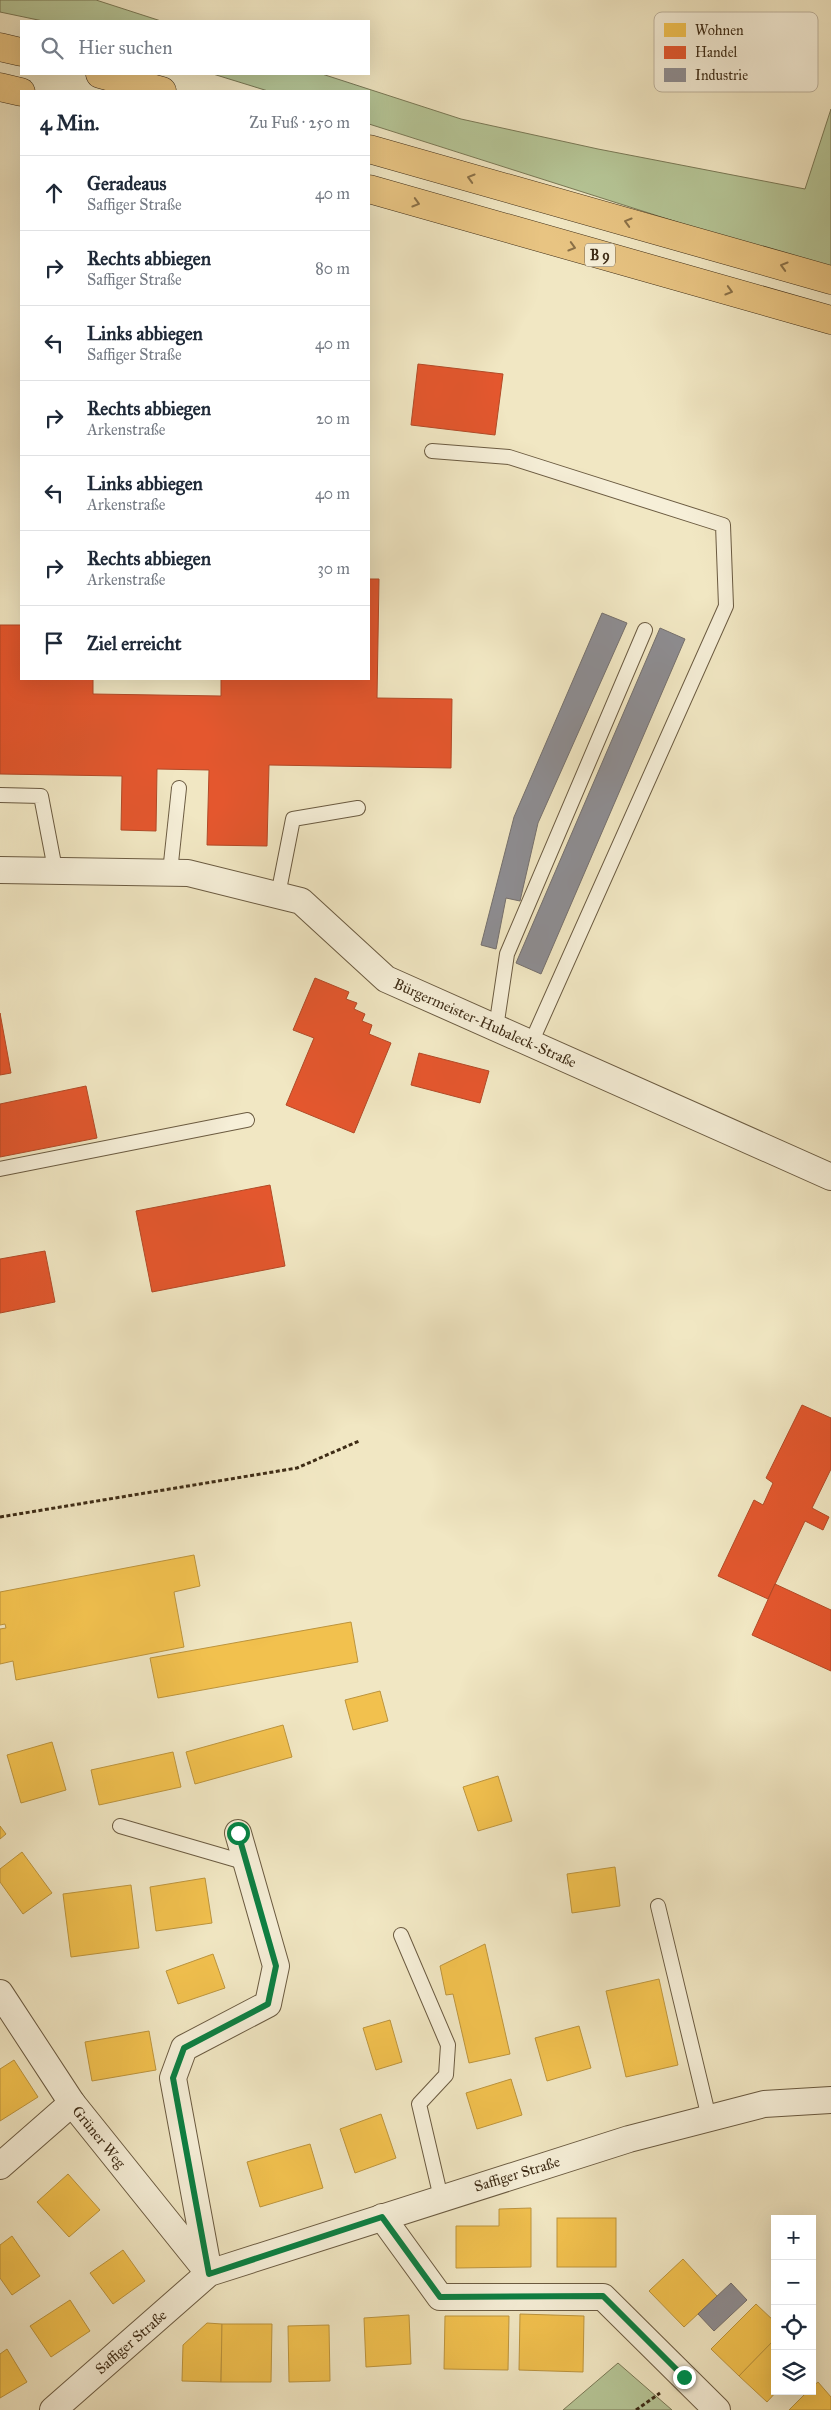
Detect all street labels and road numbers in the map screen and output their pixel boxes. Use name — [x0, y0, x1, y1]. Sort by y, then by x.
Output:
road number: B 9 — [585, 244, 615, 266]
street label: Bürgermeister-Hubaleck-Straße — [391, 974, 579, 1072]
street label: Grüner Weg — [68, 2102, 130, 2172]
street label: Saffiger Straße — [472, 2152, 562, 2196]
street label: Saffiger Straße — [92, 2306, 170, 2378]

